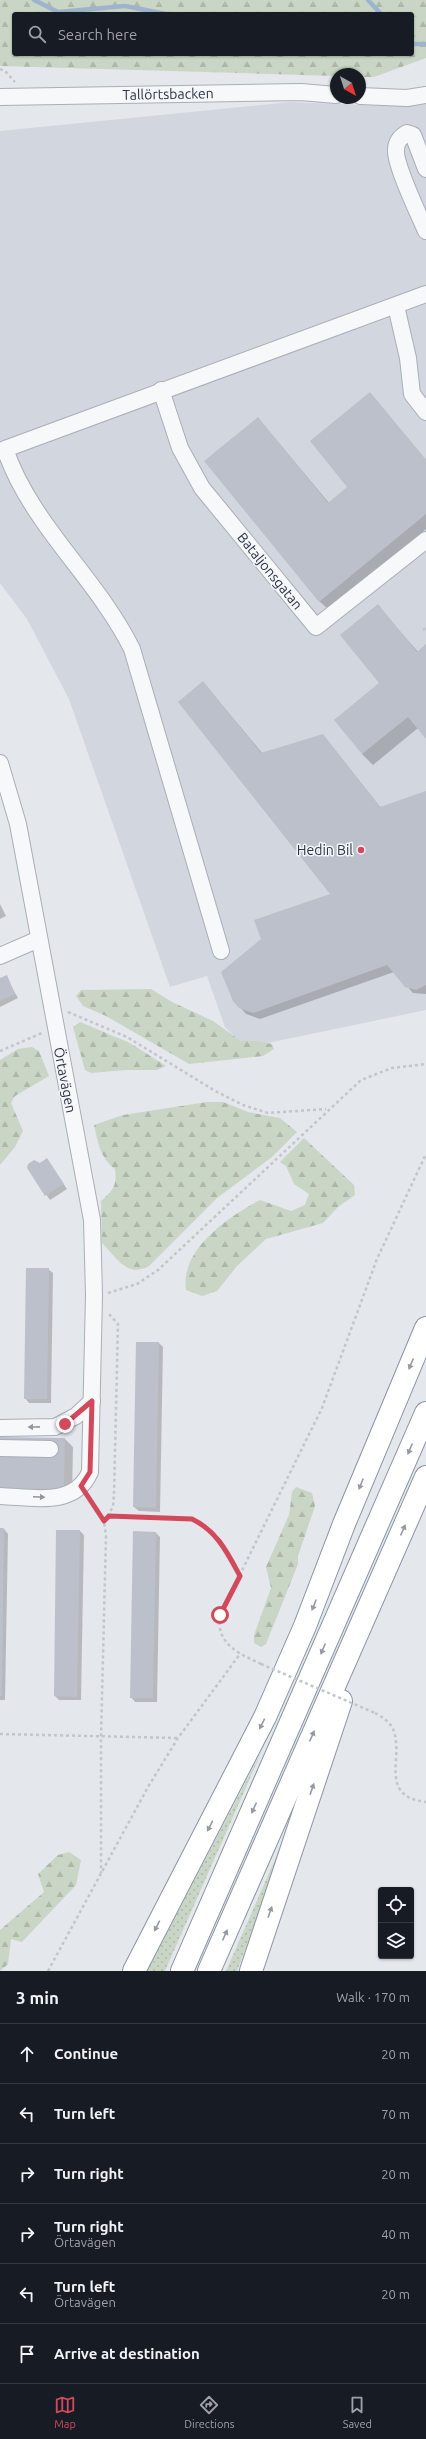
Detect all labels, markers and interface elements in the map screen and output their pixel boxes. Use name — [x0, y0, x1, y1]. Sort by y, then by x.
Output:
search box — [12, 12, 414, 56]
icon: search — [26, 23, 48, 45]
text: Search here — [58, 26, 137, 43]
north arrow — [330, 68, 366, 104]
street label: Tallörtsbacken — [122, 85, 214, 103]
street label: Bataljonsgatan — [234, 529, 306, 613]
place label: Hedin Bil — [297, 842, 353, 858]
marker: Hedin Bil — [356, 845, 366, 855]
street label: Örtavägen — [51, 1046, 80, 1114]
one-way arrow — [408, 1358, 414, 1369]
route end — [56, 1415, 74, 1433]
one-way arrow — [27, 1424, 40, 1430]
one-way arrow — [407, 1443, 413, 1454]
one-way arrow — [357, 1478, 363, 1490]
one-way arrow — [33, 1494, 46, 1500]
one-way arrow — [400, 1523, 406, 1535]
one-way arrow — [310, 1599, 316, 1611]
route start — [211, 1606, 229, 1624]
one-way arrow — [320, 1644, 326, 1655]
one-way arrow — [259, 1718, 265, 1730]
one-way arrow — [309, 1730, 315, 1741]
one-way arrow — [309, 1782, 315, 1794]
one-way arrow — [251, 1802, 257, 1813]
one-way arrow — [207, 1820, 213, 1831]
map controls — [378, 1887, 414, 1959]
button: locate — [378, 1887, 414, 1923]
one-way arrow — [267, 1906, 273, 1918]
one-way arrow — [154, 1921, 160, 1932]
button: layers — [378, 1923, 414, 1959]
one-way arrow — [222, 1930, 228, 1941]
text: 3 min — [16, 1988, 59, 2007]
text: Walk · 170 m — [336, 1990, 410, 2004]
icon: ahead — [16, 2043, 38, 2065]
text: Continue — [54, 2045, 118, 2062]
text: 20 m — [381, 2047, 410, 2061]
icon: left — [16, 2103, 38, 2125]
text: Turn left — [54, 2105, 115, 2122]
text: 70 m — [381, 2107, 410, 2121]
icon: right — [16, 2163, 38, 2185]
text: Turn right — [54, 2165, 124, 2182]
text: 20 m — [381, 2167, 410, 2181]
text: Turn right — [54, 2218, 124, 2235]
icon: right — [16, 2223, 38, 2245]
text: 40 m — [381, 2227, 410, 2241]
text: Örtavägen — [54, 2235, 116, 2249]
text: Turn left — [54, 2278, 115, 2295]
icon: left — [16, 2283, 38, 2305]
text: 20 m — [381, 2287, 410, 2301]
text: Örtavägen — [54, 2295, 116, 2309]
icon: arrive — [16, 2343, 38, 2365]
text: Arrive at destination — [54, 2345, 200, 2362]
tab: Map — [54, 2394, 76, 2430]
tab: Directions — [184, 2394, 234, 2430]
tab: Saved — [343, 2394, 372, 2430]

